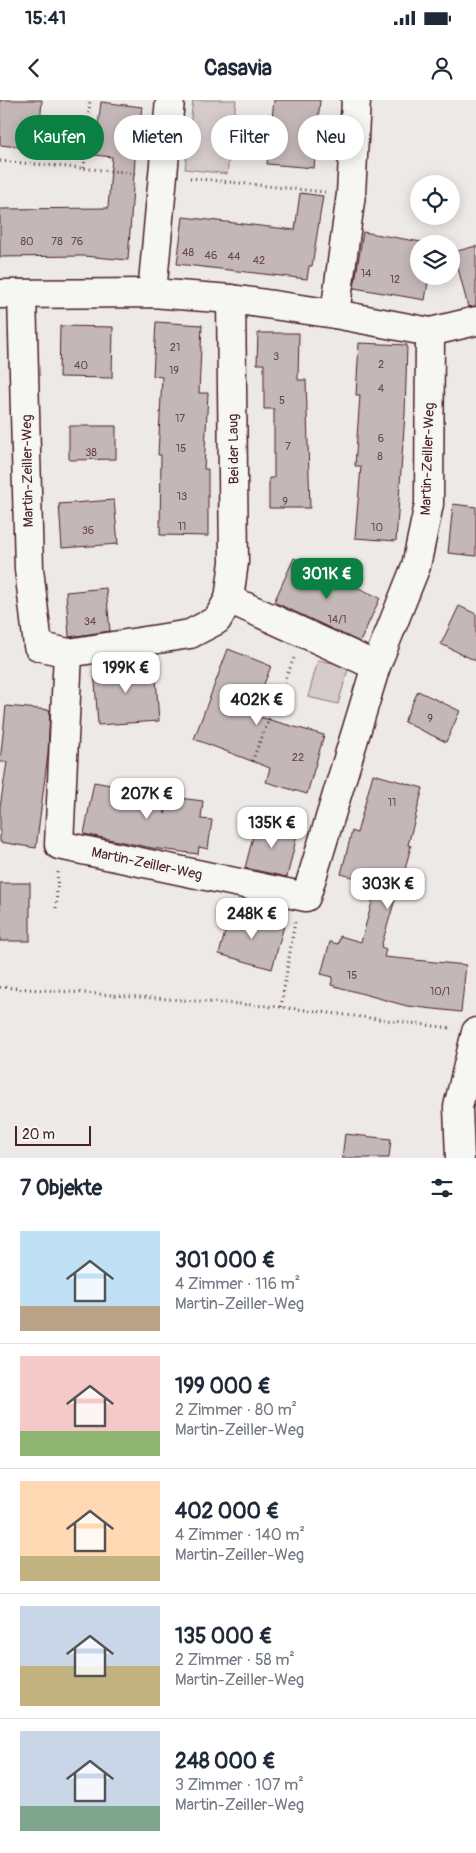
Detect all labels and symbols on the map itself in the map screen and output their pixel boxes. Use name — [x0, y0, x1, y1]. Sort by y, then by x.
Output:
house number: 80 — [20, 235, 34, 248]
house number: 78 — [51, 235, 63, 248]
house number: 76 — [71, 235, 83, 248]
house number: 48 — [182, 246, 194, 259]
house number: 46 — [205, 249, 217, 262]
house number: 44 — [228, 250, 241, 263]
house number: 42 — [253, 254, 265, 267]
house number: 14 — [361, 267, 372, 280]
house number: 12 — [390, 273, 400, 286]
house number: 21 — [170, 341, 180, 354]
house number: 3 — [273, 350, 279, 363]
house number: 2 — [378, 358, 384, 371]
house number: 40 — [74, 359, 88, 372]
house number: 19 — [169, 364, 179, 377]
house number: 4 — [378, 382, 385, 395]
house number: 5 — [279, 394, 285, 407]
street label: Martin-Zeiller-Weg — [417, 402, 438, 516]
house number: 17 — [175, 412, 185, 425]
street label: Martin-Zeiller-Weg — [18, 414, 37, 528]
street label: Bei der Laug — [224, 414, 243, 484]
house number: 6 — [378, 432, 384, 445]
house number: 7 — [285, 440, 291, 453]
house number: 15 — [176, 442, 186, 455]
house number: 38 — [85, 446, 97, 459]
house number: 8 — [377, 450, 383, 463]
house number: 13 — [177, 490, 187, 503]
house number: 9 — [282, 495, 288, 508]
house number: 11 — [178, 520, 186, 533]
house number: 10 — [371, 521, 383, 534]
house number: 36 — [82, 524, 94, 537]
pin: 301K € — [286, 558, 368, 600]
house number: 14/1 — [328, 613, 346, 626]
house number: 34 — [84, 615, 97, 628]
pin: 199K € — [85, 652, 167, 694]
pin: 402K € — [216, 684, 298, 726]
house number: 9 — [427, 712, 433, 725]
house number: 22 — [292, 751, 304, 764]
pin: 207K € — [106, 778, 188, 820]
house number: 11 — [388, 796, 396, 809]
pin: 135K € — [231, 806, 313, 849]
street label: Martin-Zeiller-Weg — [90, 843, 204, 884]
pin: 303K € — [347, 868, 429, 910]
pin: 248K € — [211, 898, 293, 940]
house number: 15 — [347, 969, 357, 982]
house number: 10/1 — [430, 985, 450, 998]
scale bar — [15, 1123, 91, 1146]

